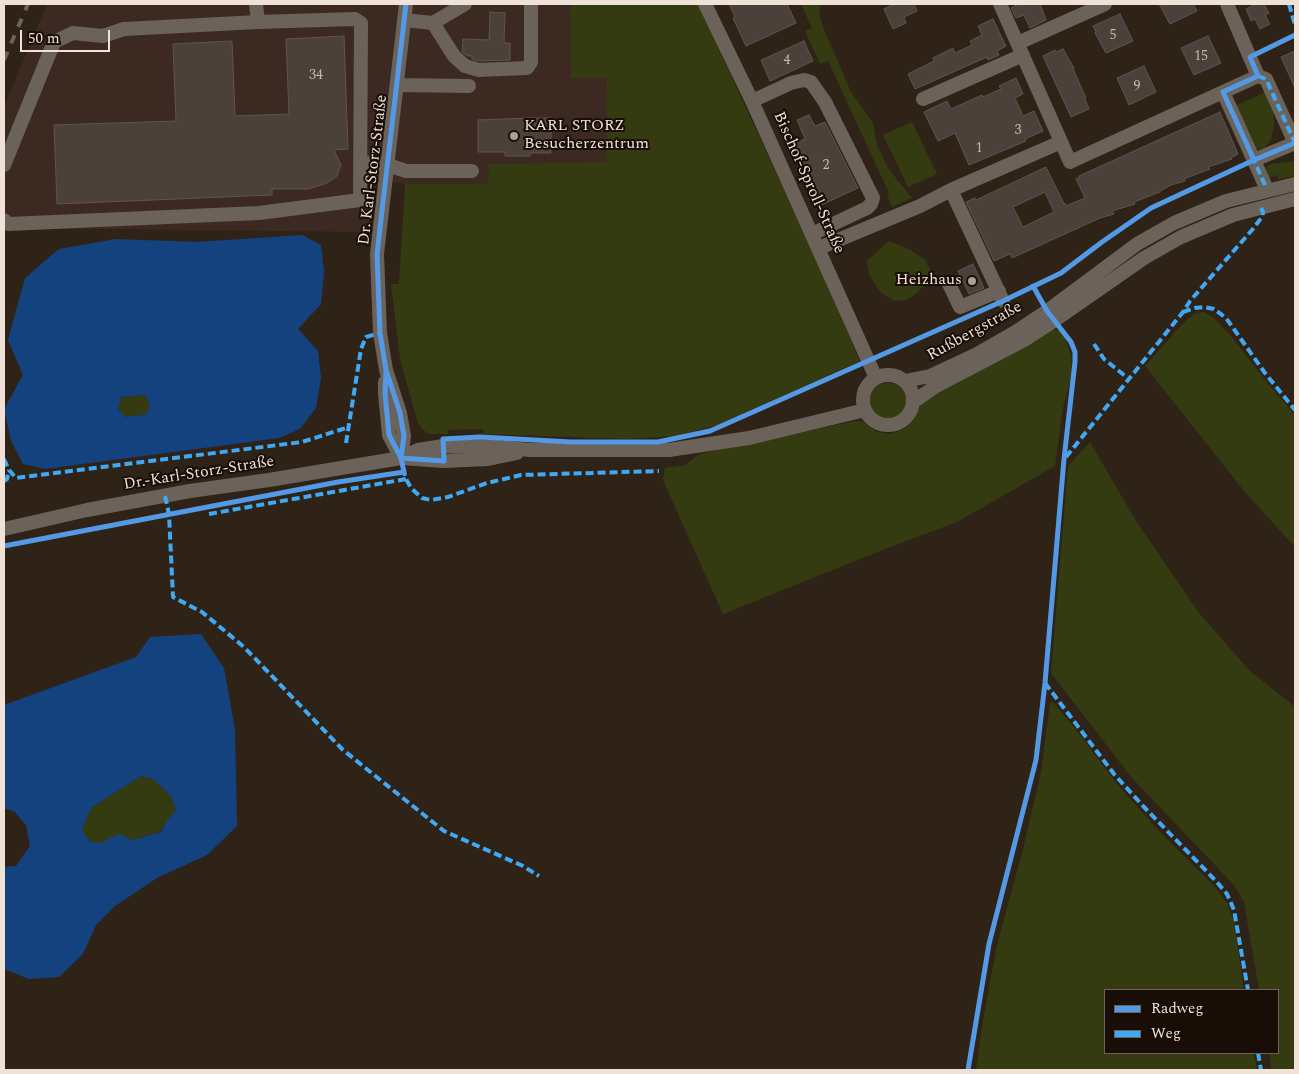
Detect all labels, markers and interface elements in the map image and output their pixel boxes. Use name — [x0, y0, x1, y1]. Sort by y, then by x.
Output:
scale bar — [22, 20, 112, 52]
text: 50 m — [28, 27, 60, 50]
house number: 5 — [1110, 28, 1116, 44]
house number: 15 — [1194, 49, 1208, 65]
house number: 4 — [784, 53, 790, 69]
house number: 34 — [309, 68, 323, 84]
house number: 9 — [1134, 79, 1140, 95]
street label: Dr. Karl-Storz-Straße — [355, 94, 393, 246]
street label: Bischof-Sproll-Straße — [768, 109, 848, 257]
place label: KARL STORZ Besucherzentrum — [524, 117, 649, 155]
house number: 3 — [1015, 123, 1021, 139]
marker: KARL STORZ Besucherzentrum — [508, 130, 520, 142]
house number: 1 — [976, 141, 982, 157]
house number: 2 — [823, 158, 829, 174]
place label: Heizhaus — [896, 271, 962, 291]
marker: Heizhaus — [966, 275, 978, 287]
street label: Rußbergstraße — [924, 298, 1026, 366]
street label: Dr.-Karl-Storz-Straße — [122, 453, 276, 495]
legend — [1104, 989, 1279, 1054]
text: Radweg — [1151, 997, 1204, 1020]
text: Weg — [1151, 1022, 1181, 1045]

